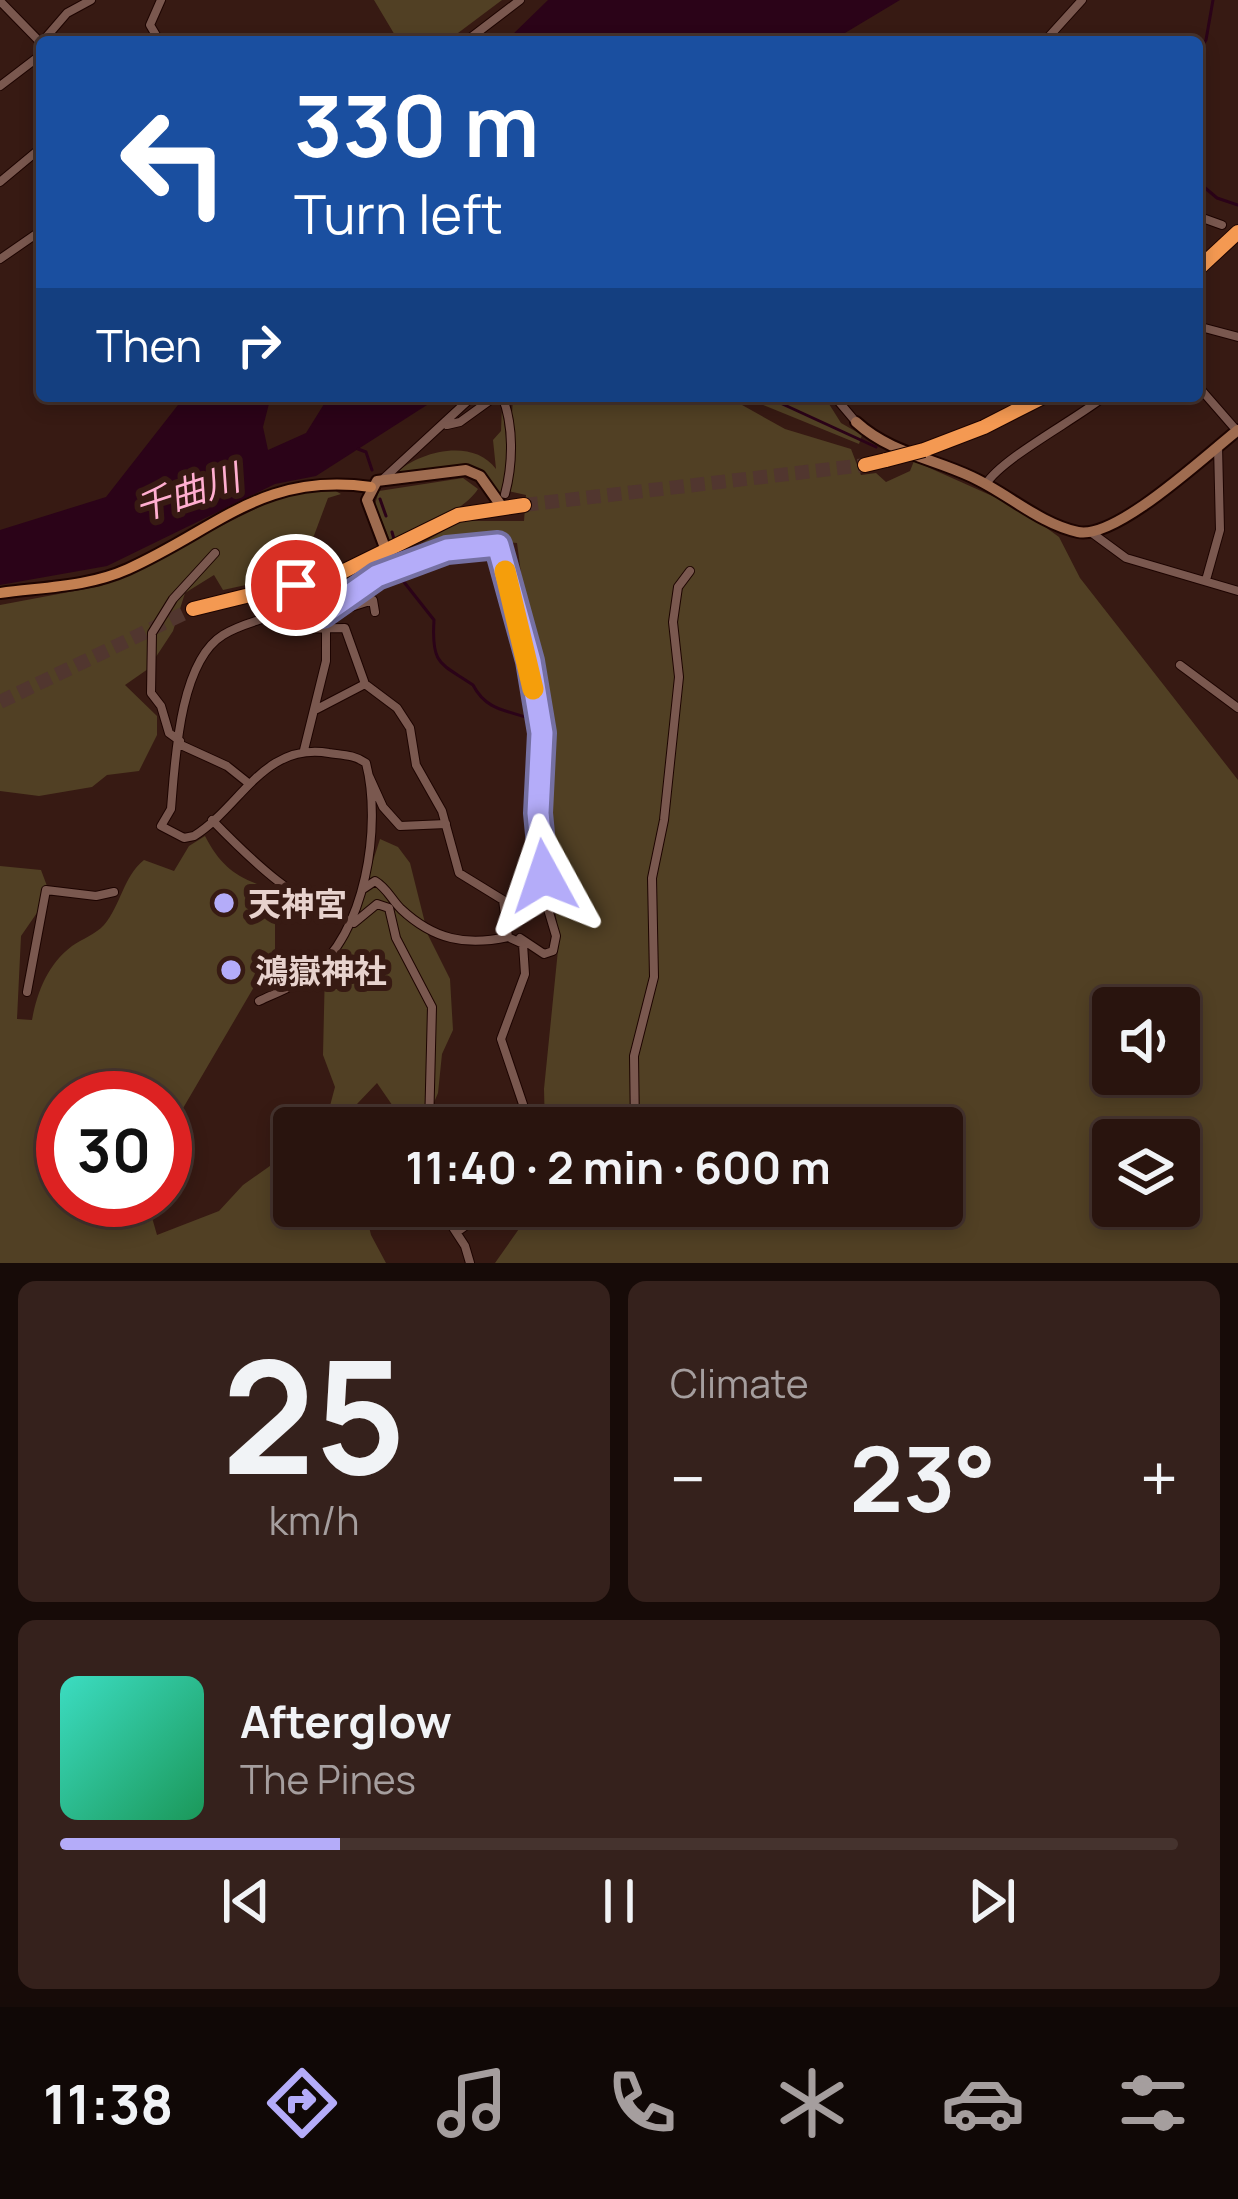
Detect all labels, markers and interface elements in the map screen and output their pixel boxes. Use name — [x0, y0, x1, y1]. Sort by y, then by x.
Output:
text: 330 m — [294, 67, 539, 182]
icon: left — [96, 84, 252, 240]
text: Turn left — [294, 176, 503, 250]
icon: right — [226, 312, 292, 378]
text: Then — [96, 314, 202, 376]
water label: 千曲川 — [128, 451, 250, 532]
pin — [245, 534, 347, 636]
icon: arrive — [263, 552, 329, 618]
position arrow — [481, 813, 607, 939]
place label: 天神宮 — [248, 881, 347, 926]
marker: 天神宮 — [211, 890, 237, 916]
place label: 鴻嶽神社 — [255, 948, 387, 993]
marker: 鴻嶽神社 — [218, 957, 244, 983]
map controls — [1092, 987, 1200, 1227]
button: sound — [1092, 987, 1200, 1095]
speed limit sign: 30 — [36, 1071, 192, 1227]
button: layers — [1092, 1119, 1200, 1227]
text: 11:40 · 2 min · 600 m — [405, 1136, 831, 1198]
text: 25 — [222, 1308, 406, 1521]
text: Climate — [670, 1356, 809, 1410]
text: 23° — [850, 1416, 996, 1539]
text: − — [670, 1433, 706, 1523]
text: + — [1140, 1433, 1178, 1523]
text: km/h — [269, 1493, 359, 1547]
text: Afterglow — [240, 1690, 452, 1752]
text: The Pines — [240, 1752, 416, 1806]
icon: previous — [213, 1868, 279, 1934]
icon: pause — [586, 1868, 652, 1934]
icon: next — [959, 1868, 1025, 1934]
icon: directions — [260, 2061, 344, 2145]
icon: music — [430, 2061, 514, 2145]
icon: phone — [600, 2061, 684, 2145]
icon: climate — [770, 2061, 854, 2145]
icon: car — [941, 2061, 1025, 2145]
icon: filters — [1111, 2061, 1195, 2145]
text: 11:38 — [43, 2066, 173, 2140]

